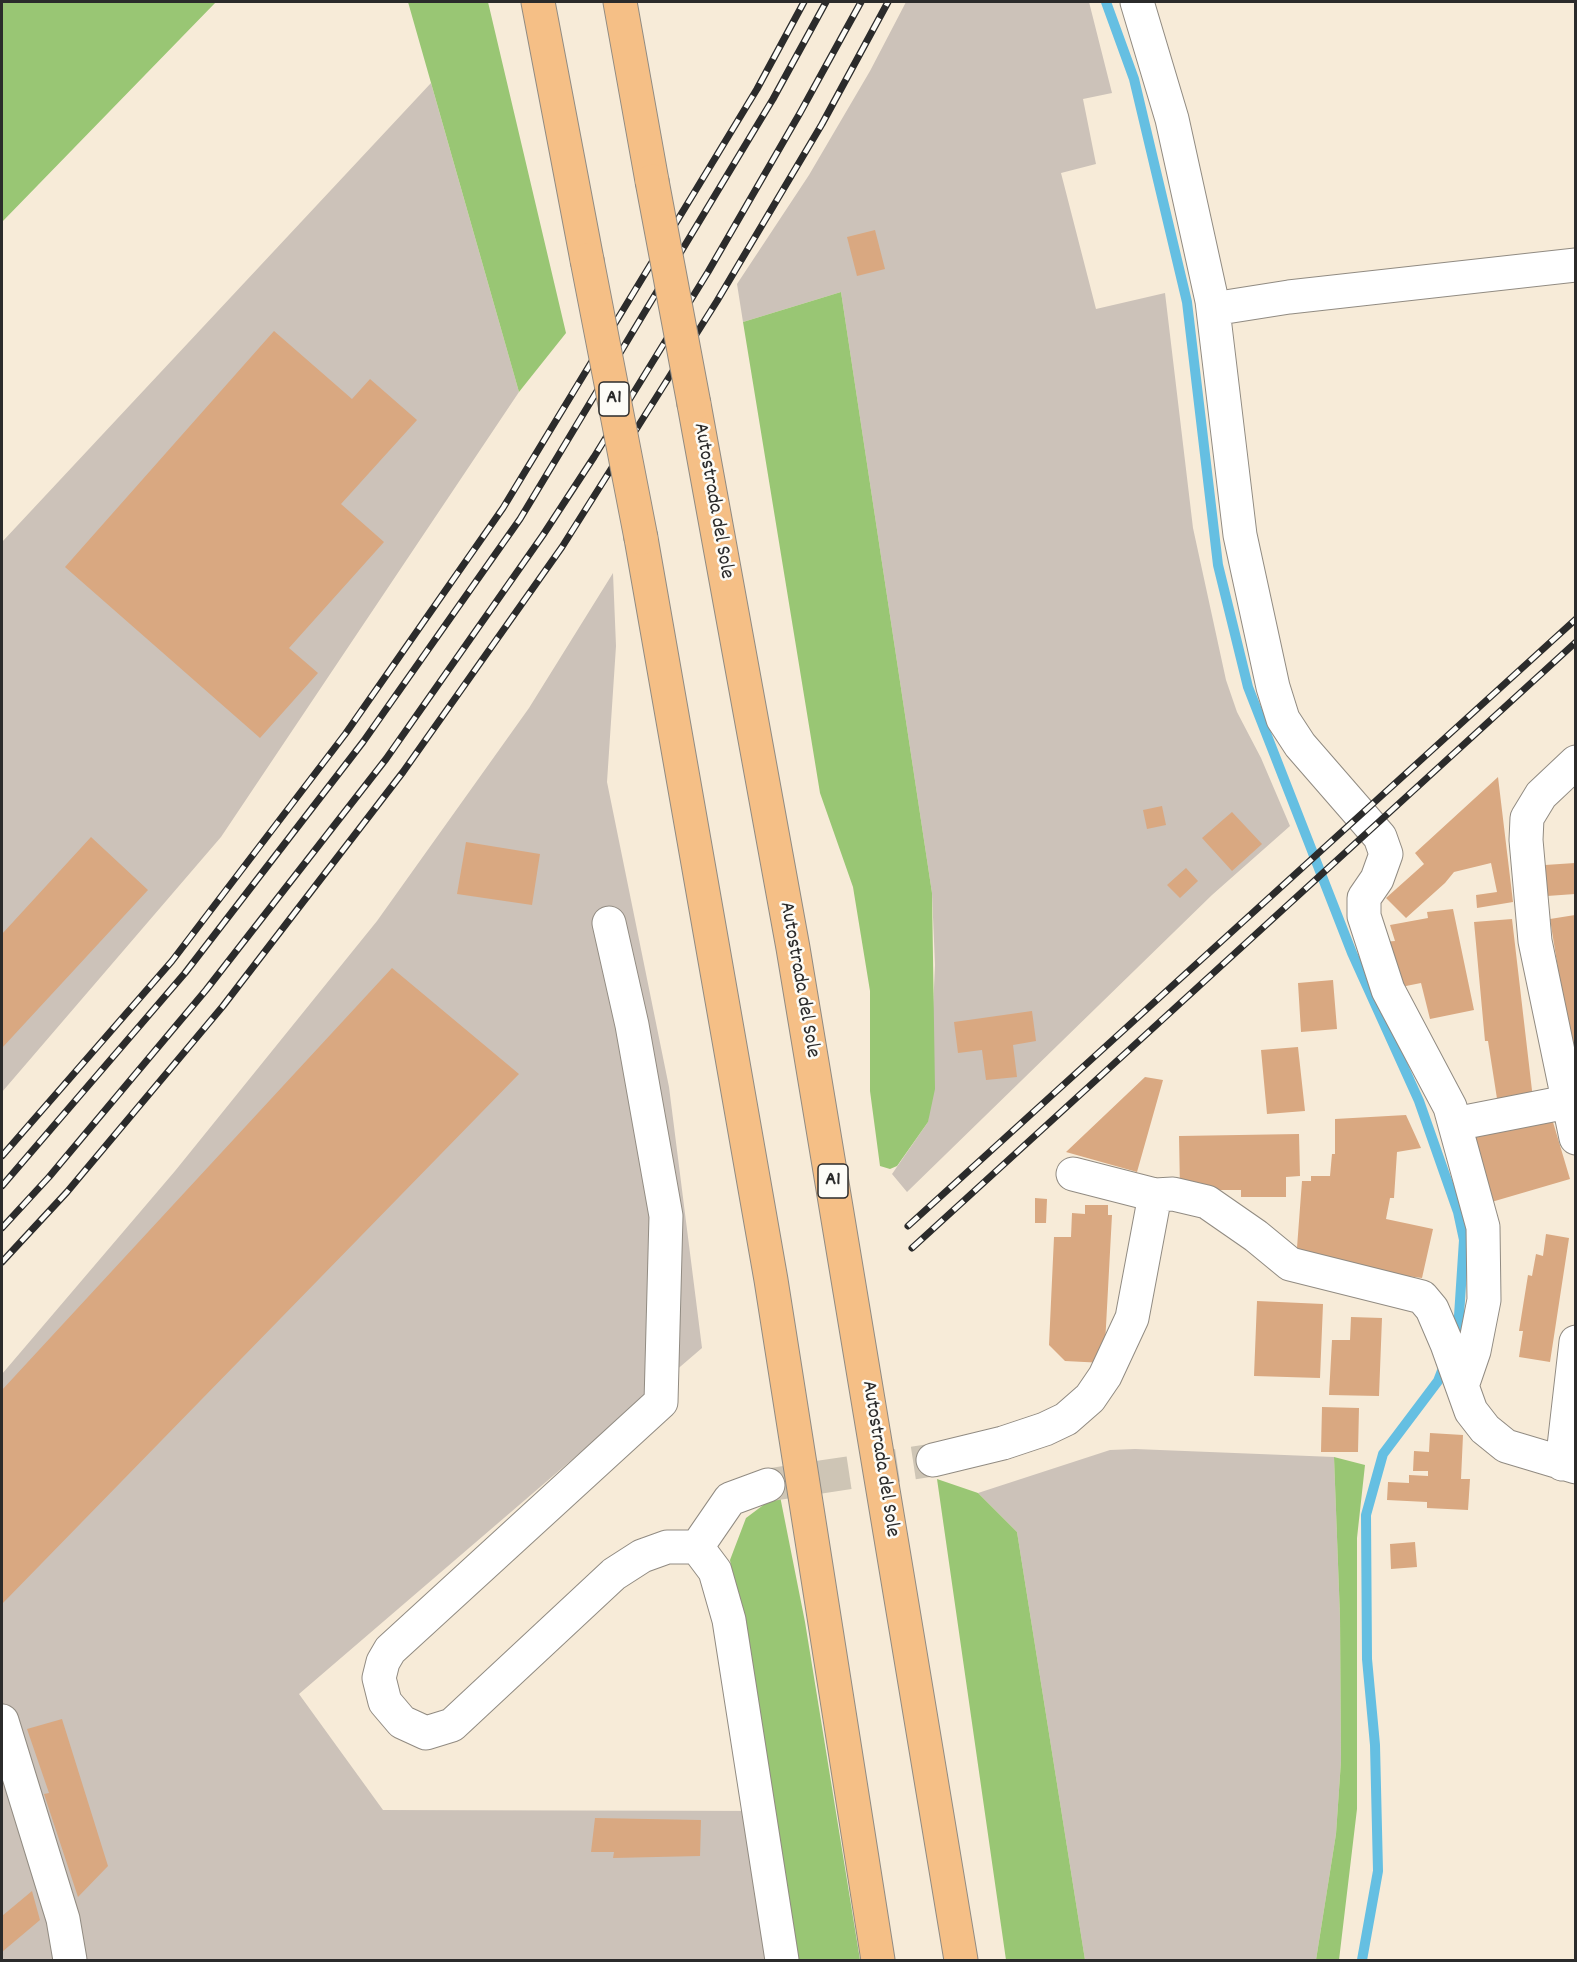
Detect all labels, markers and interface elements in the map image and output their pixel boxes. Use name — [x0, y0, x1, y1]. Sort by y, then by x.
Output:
road number: A1 — [599, 382, 629, 416]
street label: Autostrada del Sole — [686, 421, 738, 581]
street label: Autostrada del Sole — [772, 900, 824, 1060]
road number: A1 — [818, 1164, 848, 1198]
street label: Autostrada del Sole — [854, 1379, 904, 1539]

